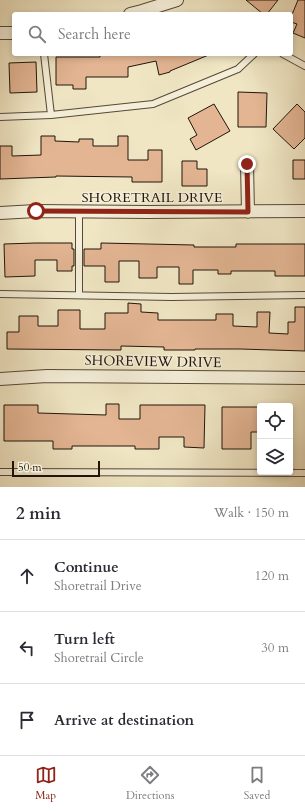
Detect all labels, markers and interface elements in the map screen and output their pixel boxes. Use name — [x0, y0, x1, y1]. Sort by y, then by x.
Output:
search box — [12, 12, 293, 56]
icon: search — [26, 23, 48, 45]
text: Search here — [58, 24, 131, 44]
route end — [238, 155, 256, 173]
street label: SHORETRAIL DRIVE — [82, 188, 223, 207]
route start — [27, 202, 45, 220]
street label: SHOREVIEW DRIVE — [84, 351, 222, 372]
map controls — [257, 403, 293, 475]
button: locate — [257, 403, 293, 439]
button: layers — [257, 439, 293, 475]
scale bar — [12, 459, 100, 478]
text: 50 m — [18, 460, 42, 475]
text: 2 min — [16, 502, 61, 525]
text: Walk · 150 m — [214, 504, 289, 522]
text: Continue — [54, 557, 119, 577]
icon: ahead — [16, 565, 38, 587]
text: 120 m — [255, 567, 289, 585]
text: Shoretrail Drive — [54, 577, 142, 595]
text: Turn left — [54, 629, 115, 649]
icon: left — [16, 637, 38, 659]
text: 30 m — [261, 639, 289, 657]
text: Shoretrail Circle — [54, 649, 144, 667]
icon: arrive — [16, 709, 38, 731]
text: Arrive at destination — [54, 710, 194, 730]
tab: Map — [35, 764, 57, 803]
tab: Directions — [126, 764, 174, 803]
tab: Saved — [244, 764, 270, 803]

